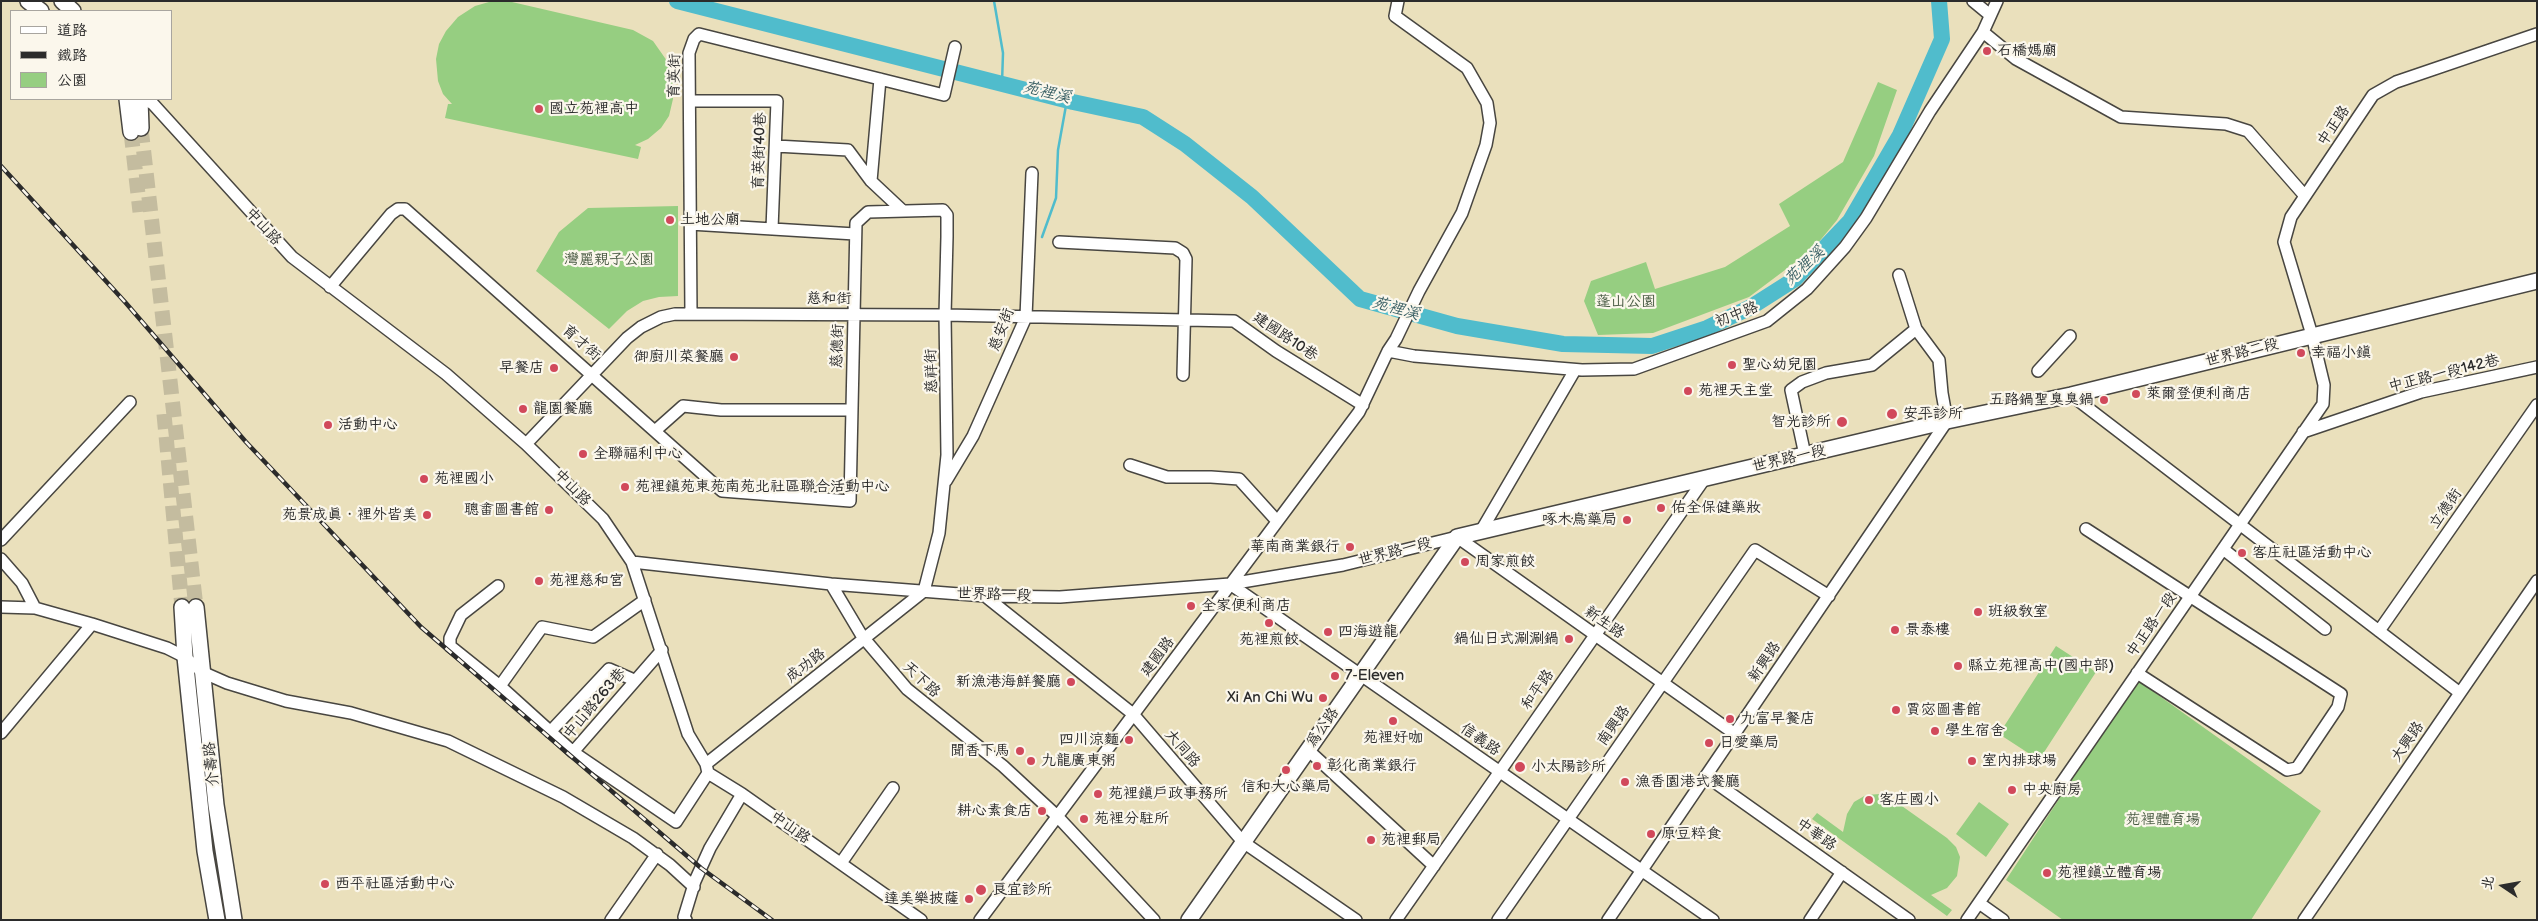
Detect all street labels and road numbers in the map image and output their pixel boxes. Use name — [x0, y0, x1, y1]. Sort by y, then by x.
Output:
street label: 育英街 — [666, 53, 684, 99]
street label: 中正路 — [2314, 102, 2354, 150]
street label: 育英街40巷 — [750, 112, 770, 190]
street label: 中山路 — [241, 204, 285, 250]
street label: 慈和街 — [807, 290, 851, 308]
street label: 初中路 — [1713, 299, 1761, 331]
street label: 慈安街 — [986, 306, 1018, 354]
street label: 建國路10巷 — [1249, 309, 1321, 365]
street label: 育才街 — [558, 321, 604, 365]
street label: 慈德街 — [828, 323, 848, 369]
street label: 世界路二段 — [2203, 335, 2281, 371]
street label: 慈祥街 — [923, 348, 941, 394]
street label: 中正路一段142巷 — [2387, 352, 2501, 396]
street label: 世界路一段 — [1750, 442, 1828, 476]
street label: 中山路 — [550, 466, 594, 510]
street label: 立德街 — [2426, 485, 2466, 533]
street label: 世界路一段 — [1356, 534, 1434, 570]
street label: 世界路一段 — [956, 585, 1032, 605]
street label: 中正路一段 — [2123, 589, 2181, 661]
street label: 新生路 — [1580, 603, 1628, 643]
street label: 建國路 — [1137, 634, 1179, 680]
street label: 新興路 — [1745, 638, 1785, 686]
street label: 成功路 — [783, 645, 829, 687]
street label: 天下路 — [898, 658, 944, 702]
street label: 中山路263巷 — [560, 665, 630, 743]
street label: 和平路 — [1518, 666, 1558, 714]
street label: 南興路 — [1594, 702, 1634, 750]
street label: 為公路 — [1303, 704, 1343, 752]
street label: 大興路 — [2388, 718, 2428, 766]
street label: 信義路 — [1456, 720, 1504, 760]
street label: 大同路 — [1160, 726, 1204, 772]
street label: 介壽路 — [201, 741, 223, 787]
street label: 中山路 — [766, 808, 814, 848]
street label: 中華路 — [1792, 815, 1840, 855]

